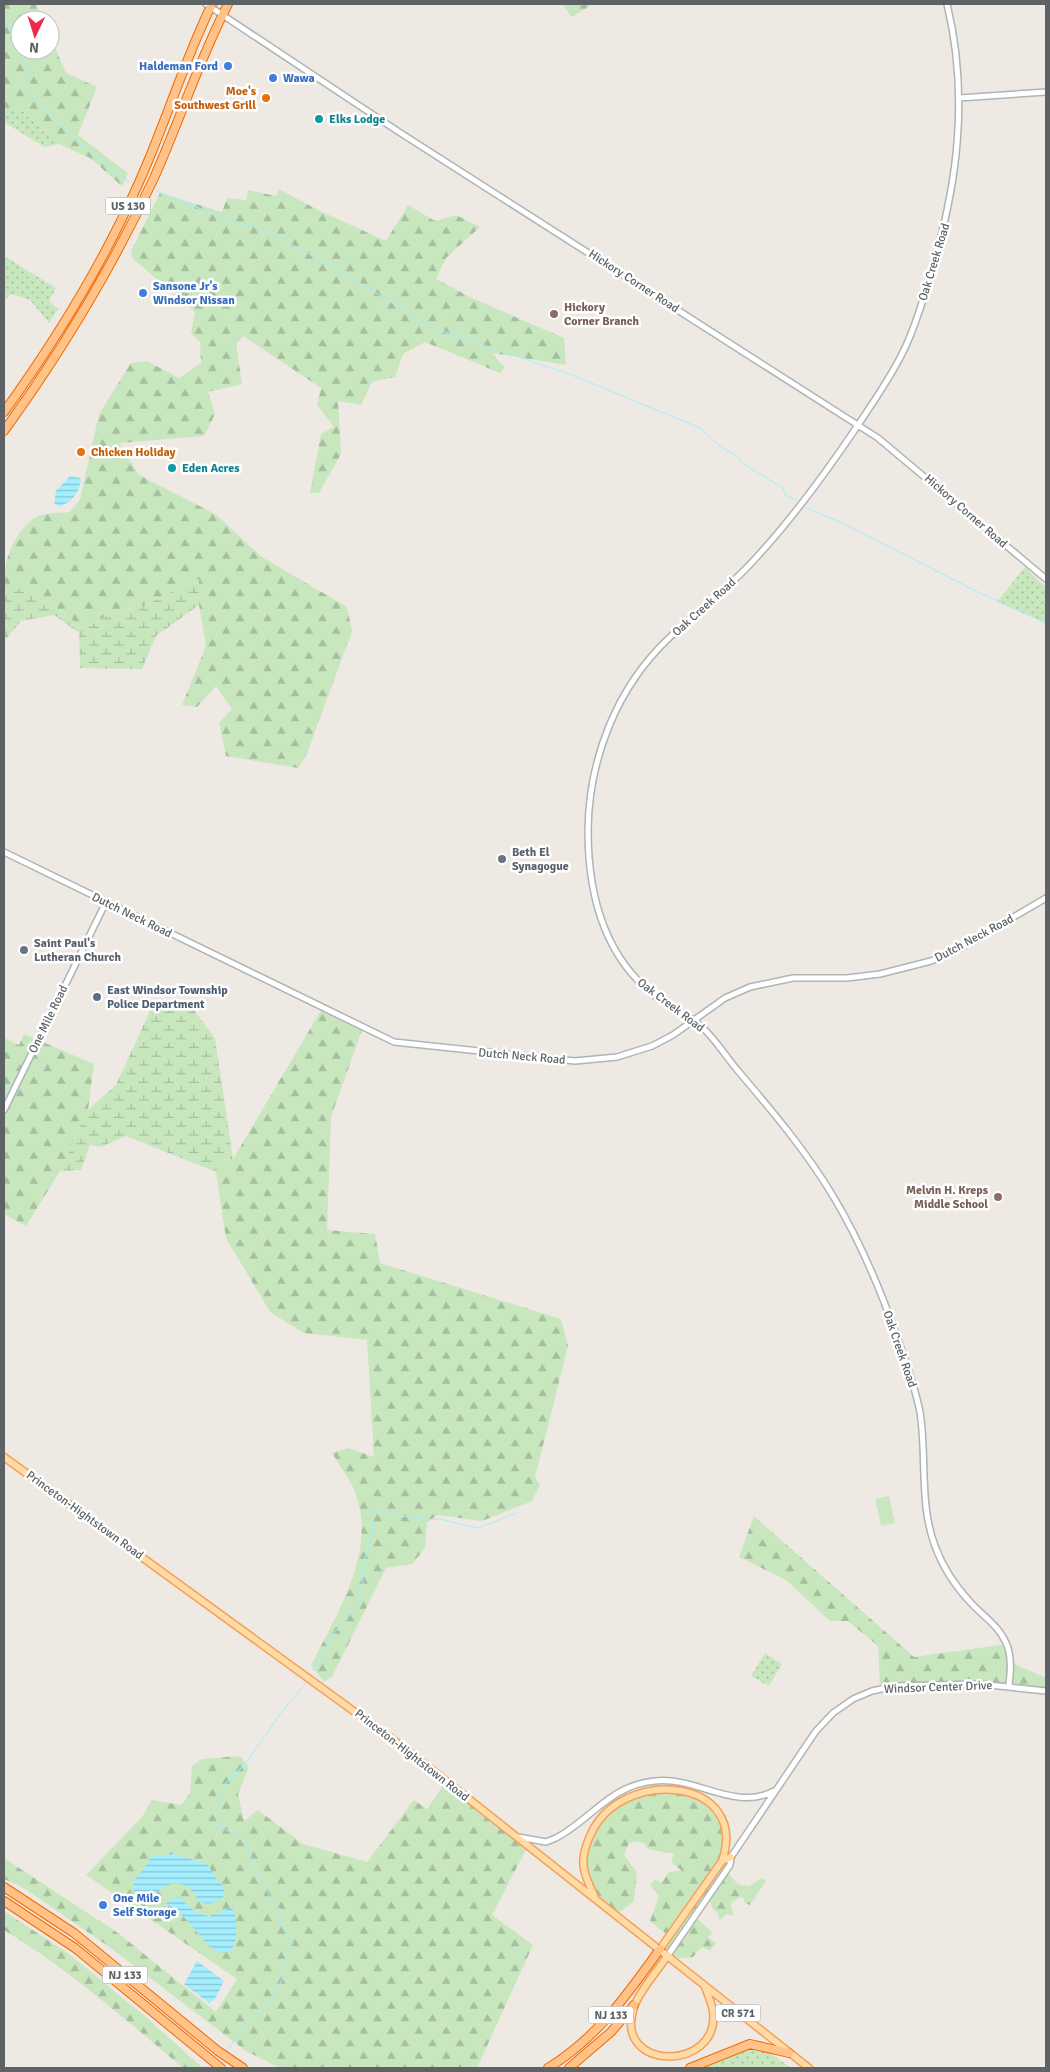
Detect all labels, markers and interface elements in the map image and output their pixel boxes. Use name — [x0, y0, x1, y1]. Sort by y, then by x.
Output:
north arrow — [10, 10, 60, 60]
text: N — [29, 39, 40, 56]
place label: Haldeman Ford — [139, 59, 219, 74]
marker: Haldeman Ford — [222, 60, 234, 72]
place label: Wawa — [283, 71, 315, 86]
marker: Wawa — [267, 72, 279, 84]
place label: Moe's Southwest Grill — [174, 84, 257, 113]
marker: Moe's Southwest Grill — [260, 92, 272, 104]
place label: Elks Lodge — [329, 112, 385, 127]
marker: Elks Lodge — [313, 113, 325, 125]
road number: US 130 — [106, 198, 150, 215]
street label: Oak Creek Road — [916, 222, 953, 303]
street label: Hickory Corner Road — [586, 247, 682, 316]
place label: Sansone Jr's Windsor Nissan — [153, 279, 235, 308]
marker: Sansone Jr's Windsor Nissan — [137, 287, 149, 299]
place label: Hickory Corner Branch — [564, 300, 640, 329]
marker: Hickory Corner Branch — [548, 308, 560, 320]
place label: Chicken Holiday — [91, 445, 175, 460]
marker: Chicken Holiday — [75, 446, 87, 458]
place label: Eden Acres — [182, 461, 240, 476]
marker: Eden Acres — [166, 462, 178, 474]
street label: Hickory Corner Road — [921, 471, 1010, 552]
street label: Oak Creek Road — [669, 575, 739, 640]
place label: Beth El Synagogue — [512, 845, 569, 874]
marker: Beth El Synagogue — [496, 853, 508, 865]
street label: Dutch Neck Road — [89, 890, 174, 941]
street label: Dutch Neck Road — [932, 911, 1016, 966]
place label: Saint Paul's Lutheran Church — [34, 936, 121, 965]
marker: Saint Paul's Lutheran Church — [18, 944, 30, 956]
street label: Oak Creek Road — [634, 975, 707, 1036]
street label: One Mile Road — [26, 983, 71, 1056]
place label: East Windsor Township Police Department — [107, 983, 228, 1012]
marker: East Windsor Township Police Department — [91, 991, 103, 1003]
street label: Dutch Neck Road — [478, 1045, 566, 1068]
place label: Melvin H. Kreps Middle School — [906, 1183, 989, 1212]
marker: Melvin H. Kreps Middle School — [992, 1191, 1004, 1203]
street label: Oak Creek Road — [879, 1309, 920, 1390]
street label: Princeton-Hightstown Road — [23, 1468, 146, 1563]
street label: Windsor Center Drive — [883, 1678, 993, 1697]
street label: Princeton-Hightstown Road — [351, 1706, 472, 1805]
place label: One Mile Self Storage — [113, 1891, 177, 1920]
marker: One Mile Self Storage — [97, 1899, 109, 1911]
road number: NJ 133 — [102, 1966, 148, 1984]
road number: CR 571 — [716, 2005, 760, 2022]
road number: NJ 133 — [588, 2006, 634, 2024]

